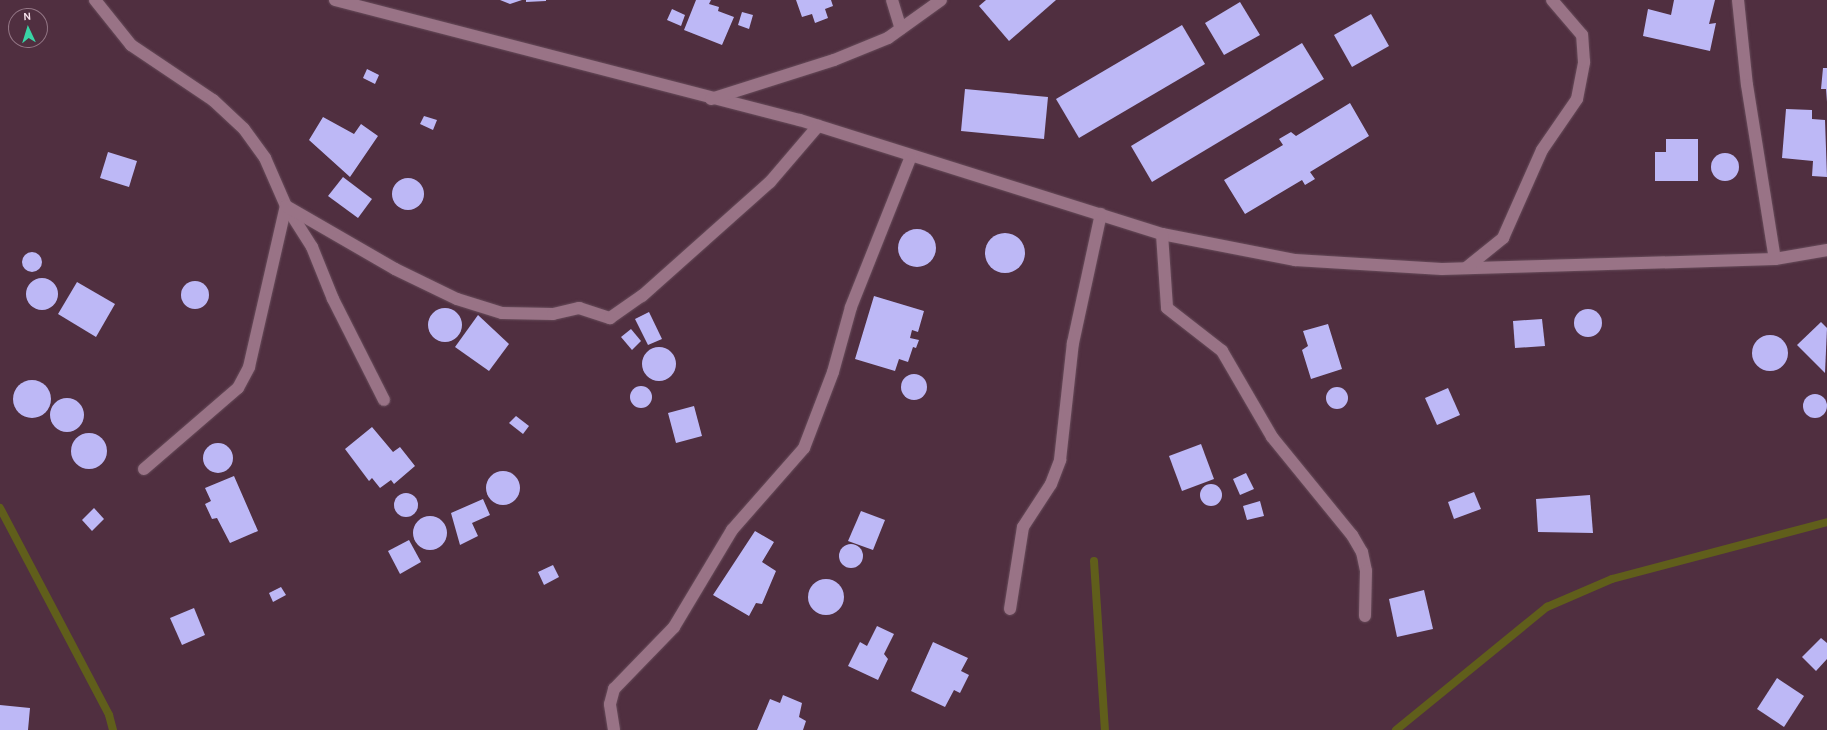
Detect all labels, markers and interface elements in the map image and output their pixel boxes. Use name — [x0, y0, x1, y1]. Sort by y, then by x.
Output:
north arrow — [8, 8, 48, 48]
text: N — [23, 10, 32, 23]

